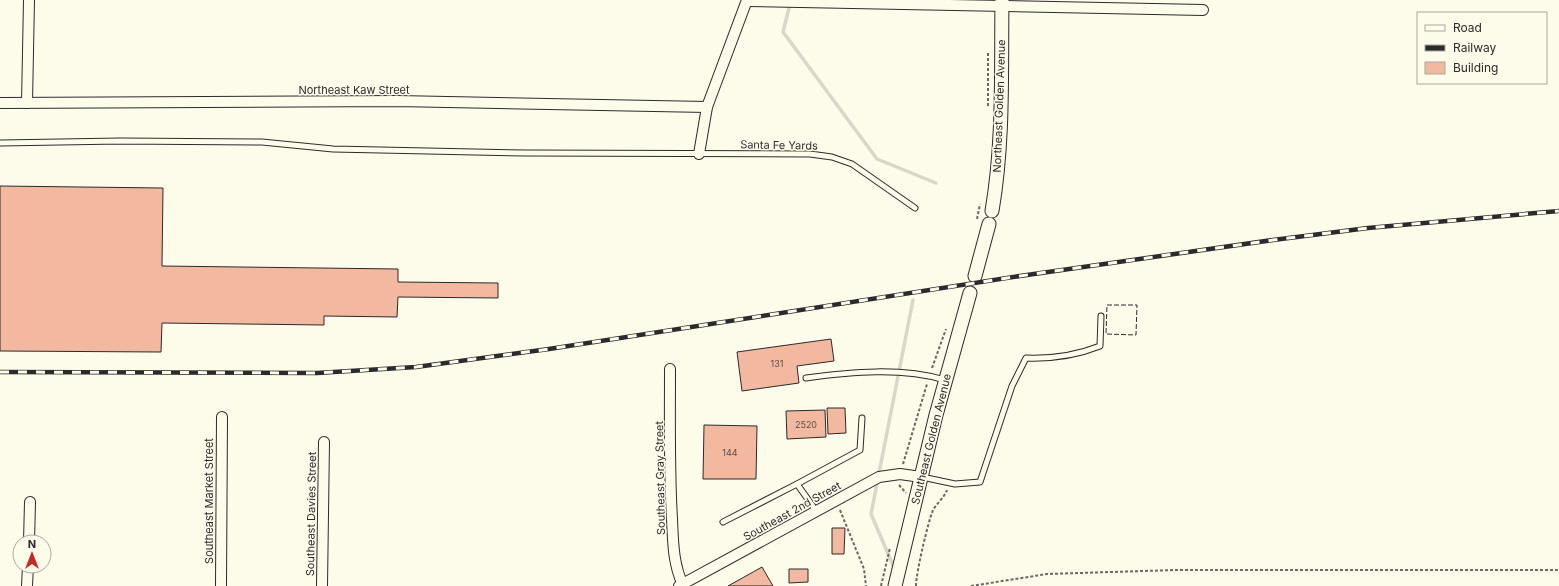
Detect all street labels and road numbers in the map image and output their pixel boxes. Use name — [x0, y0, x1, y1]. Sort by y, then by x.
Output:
street label: Northeast Golden Avenue — [990, 39, 1008, 173]
street label: Northeast Kaw Street — [298, 83, 410, 97]
street label: Santa Fe Yards — [740, 137, 818, 153]
street label: Southeast Golden Avenue — [908, 372, 954, 506]
street label: Southeast Gray Street — [652, 420, 668, 535]
street label: Southeast Market Street — [202, 438, 216, 564]
street label: Southeast Davies Street — [303, 451, 319, 576]
street label: Southeast 2nd Street — [741, 478, 844, 544]

